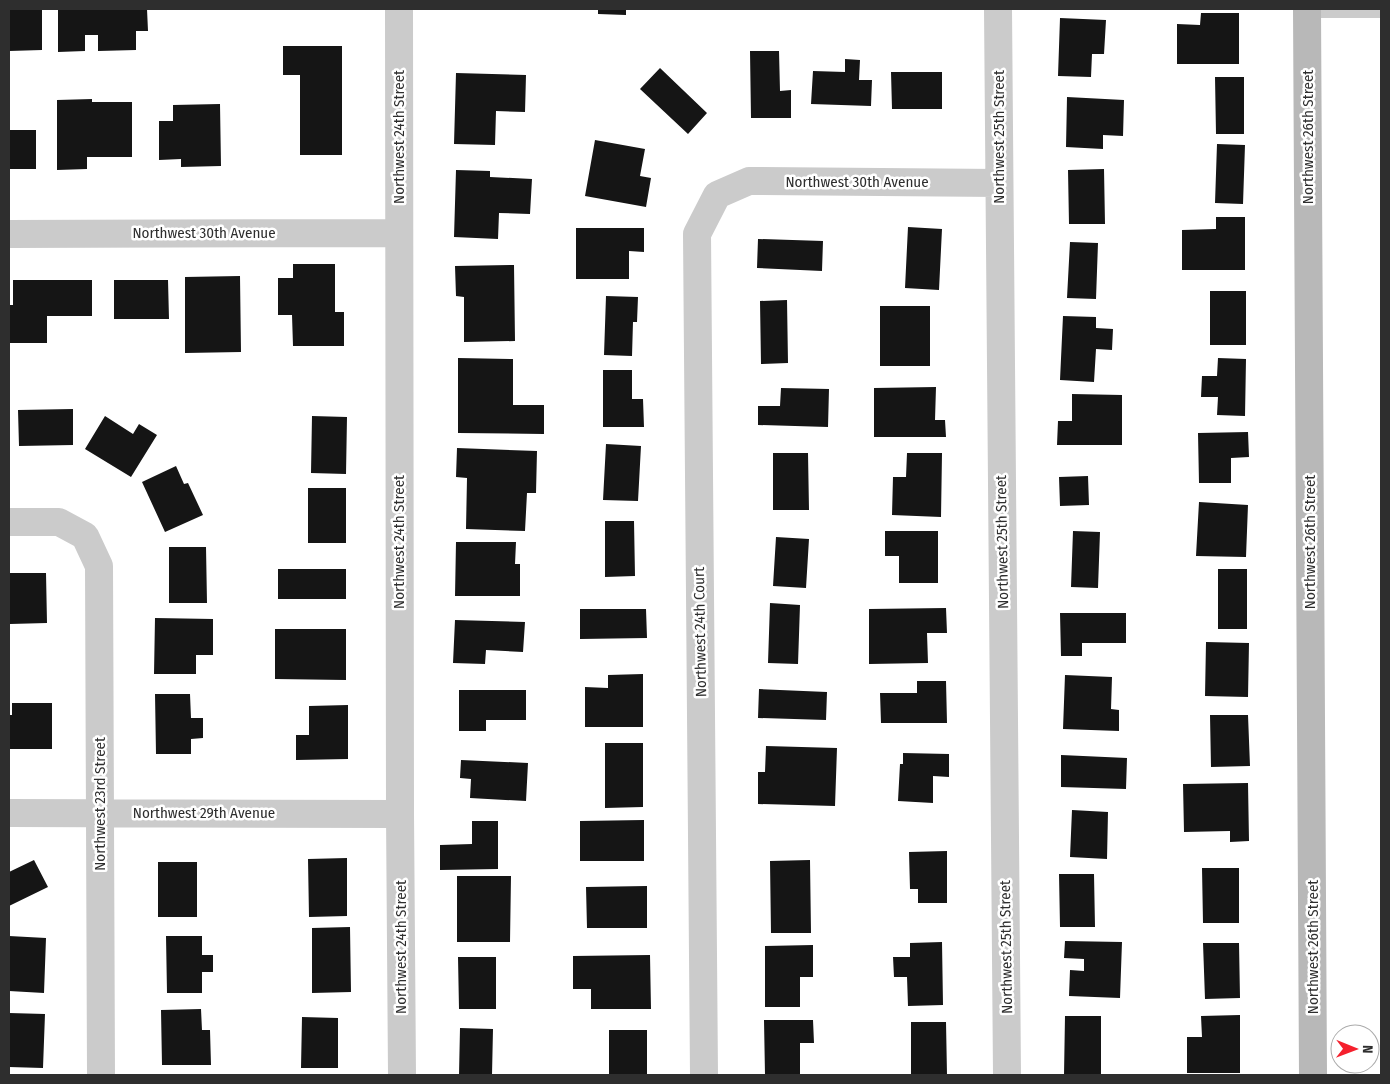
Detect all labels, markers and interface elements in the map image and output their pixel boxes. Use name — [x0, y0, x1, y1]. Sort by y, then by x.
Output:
street label: Northwest 24th Street — [390, 70, 408, 204]
street label: Northwest 25th Street — [990, 70, 1008, 204]
street label: Northwest 26th Street — [1299, 70, 1317, 204]
street label: Northwest 30th Avenue — [785, 173, 929, 191]
street label: Northwest 30th Avenue — [132, 224, 276, 242]
street label: Northwest 24th Street — [390, 475, 408, 609]
street label: Northwest 25th Street — [992, 475, 1012, 609]
street label: Northwest 26th Street — [1301, 475, 1319, 609]
street label: Northwest 24th Court — [690, 567, 710, 697]
street label: Northwest 23rd Street — [91, 737, 109, 871]
street label: Northwest 29th Avenue — [133, 804, 275, 822]
street label: Northwest 24th Street — [392, 880, 410, 1014]
street label: Northwest 25th Street — [996, 880, 1016, 1014]
street label: Northwest 26th Street — [1304, 880, 1322, 1014]
north arrow — [1330, 1024, 1380, 1074]
text: N — [1359, 1045, 1376, 1054]

